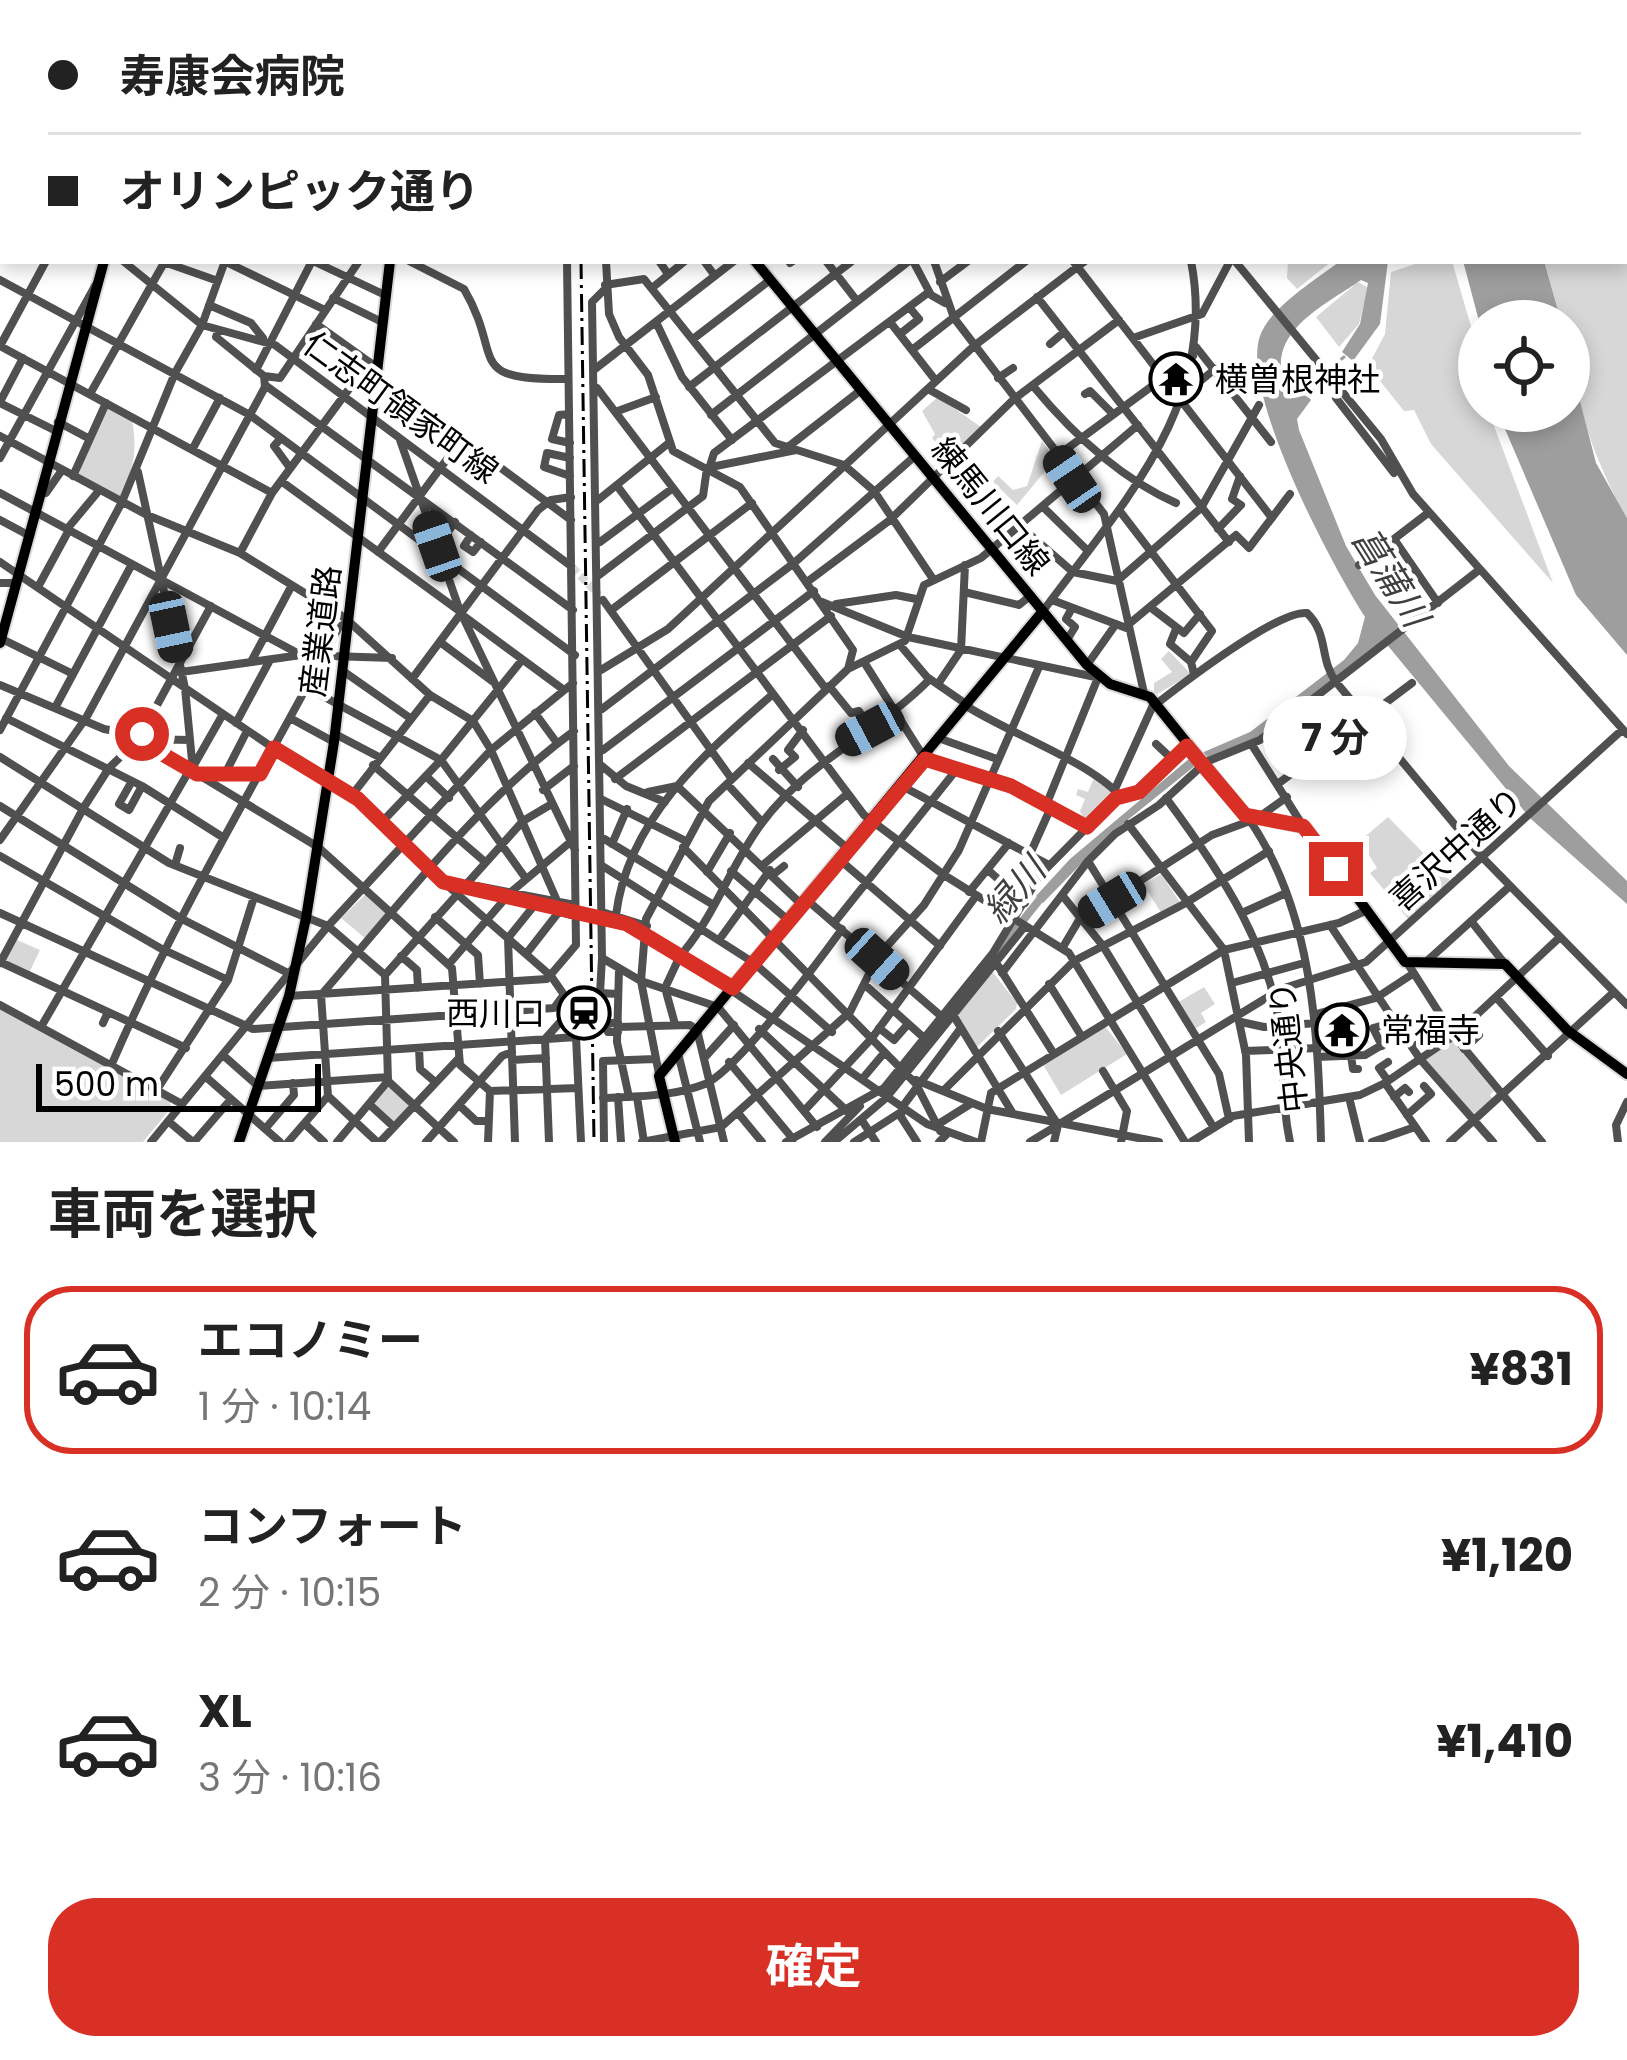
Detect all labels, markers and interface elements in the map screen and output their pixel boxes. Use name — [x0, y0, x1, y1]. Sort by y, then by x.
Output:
text: 寿康会病院 — [120, 45, 345, 108]
text: オリンピック通り — [120, 160, 480, 223]
map controls — [1458, 300, 1590, 432]
button: locate — [1458, 300, 1590, 432]
street label: 仁志町領家町線 — [293, 321, 508, 494]
temple icon: 横曽根神社 — [1148, 351, 1204, 407]
place label: 横曽根神社 — [1215, 356, 1380, 403]
street label: 練馬川口線 — [920, 427, 1061, 585]
car — [1037, 439, 1107, 519]
car — [408, 506, 466, 586]
water label: 菖蒲川 — [1340, 518, 1443, 640]
street label: 産業道路 — [289, 563, 352, 699]
car — [146, 588, 196, 666]
callout: 7 分 — [1264, 695, 1408, 779]
car — [830, 696, 910, 762]
route start — [115, 707, 169, 761]
text: 7 分 — [1301, 710, 1369, 765]
street label: 喜沢中通り — [1379, 777, 1533, 922]
route end — [1309, 842, 1363, 896]
water label: 緑川 — [972, 843, 1060, 934]
car — [1072, 866, 1152, 934]
car — [838, 922, 916, 996]
street label: 中央通り — [1258, 979, 1319, 1115]
station icon: 西川口 — [556, 985, 612, 1041]
place label: 西川口 — [446, 990, 545, 1037]
temple icon: 常福寺 — [1314, 1002, 1370, 1058]
place label: 常福寺 — [1381, 1007, 1480, 1054]
scale bar — [36, 1058, 321, 1111]
text: 500 m — [54, 1061, 159, 1108]
text: 車両を選択 — [48, 1176, 318, 1252]
text: エコノミー — [198, 1309, 423, 1372]
icon: car — [54, 1316, 162, 1424]
text: ¥831 — [1469, 1338, 1573, 1401]
text: 1 分 · 10:14 — [198, 1379, 371, 1434]
text: コンフォート — [198, 1495, 467, 1558]
icon: car — [54, 1502, 162, 1610]
text: ¥1,120 — [1441, 1524, 1573, 1587]
text: 2 分 · 10:15 — [198, 1565, 381, 1620]
text: XL — [198, 1680, 252, 1743]
icon: car — [54, 1688, 162, 1796]
text: ¥1,410 — [1436, 1710, 1573, 1773]
text: 3 分 · 10:16 — [198, 1750, 382, 1805]
button: 確定 — [48, 1898, 1579, 2036]

